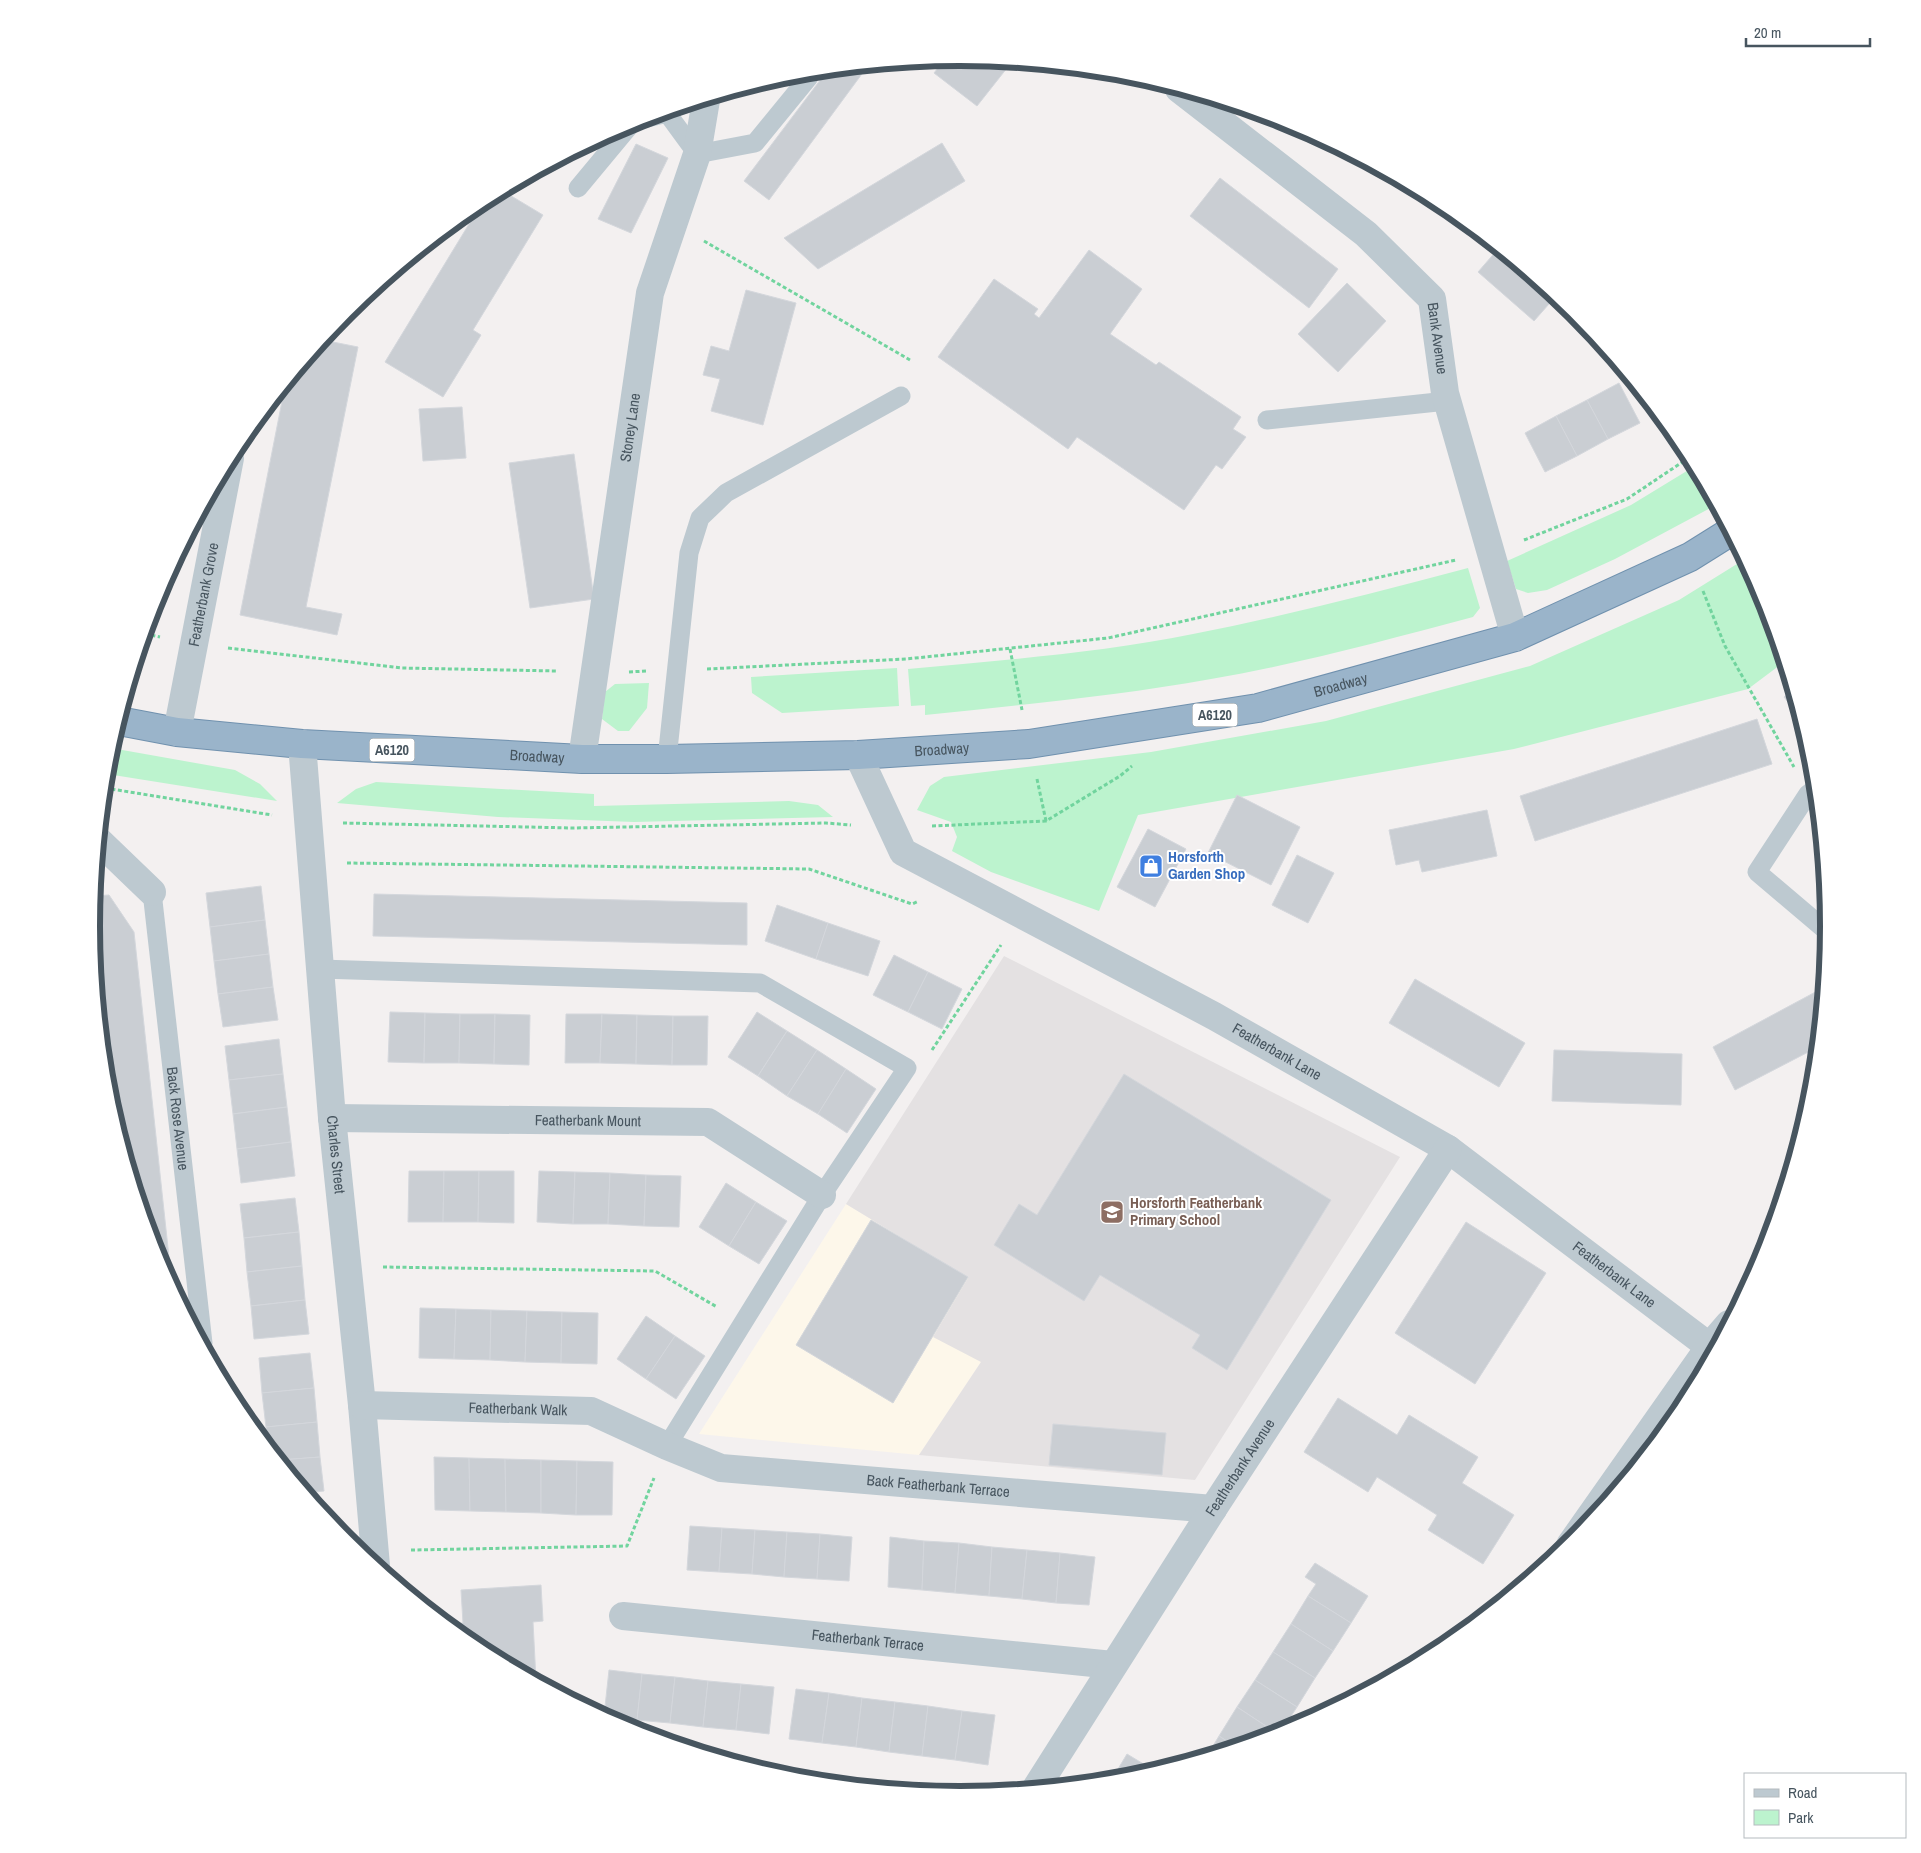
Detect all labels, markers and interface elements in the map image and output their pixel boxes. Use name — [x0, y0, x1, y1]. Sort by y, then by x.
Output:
scale bar — [1746, 15, 1870, 47]
text: 20 m — [1754, 22, 1781, 43]
street label: Bank Avenue — [1423, 301, 1453, 376]
street label: Stoney Lane — [614, 392, 645, 463]
street label: Featherbank Grove — [183, 541, 223, 648]
street label: Broadway — [1311, 667, 1371, 702]
road number: A6120 — [1192, 704, 1238, 726]
street label: Broadway — [914, 737, 971, 761]
road number: A6120 — [370, 738, 414, 762]
street label: Broadway — [509, 744, 566, 768]
place label: Horsforth Garden Shop — [1168, 846, 1245, 884]
shop icon: Horsforth Garden Shop — [1138, 853, 1164, 879]
street label: Featherbank Lane — [1229, 1018, 1326, 1085]
street label: Back Rose Avenue — [162, 1066, 194, 1171]
street label: Featherbank Mount — [535, 1109, 642, 1131]
street label: Charles Street — [322, 1114, 351, 1195]
place label: Horsforth Featherbank Primary School — [1130, 1192, 1262, 1230]
school or university icon: Horsforth Featherbank Primary School — [1099, 1199, 1125, 1225]
street label: Featherbank Lane — [1569, 1236, 1661, 1313]
street label: Featherbank Walk — [468, 1397, 568, 1420]
street label: Featherbank Avenue — [1200, 1414, 1279, 1520]
street label: Back Featherbank Terrace — [866, 1469, 1011, 1502]
street label: Featherbank Terrace — [811, 1624, 925, 1656]
legend — [1744, 1773, 1906, 1838]
text: Road — [1788, 1782, 1817, 1803]
text: Park — [1788, 1807, 1814, 1828]

